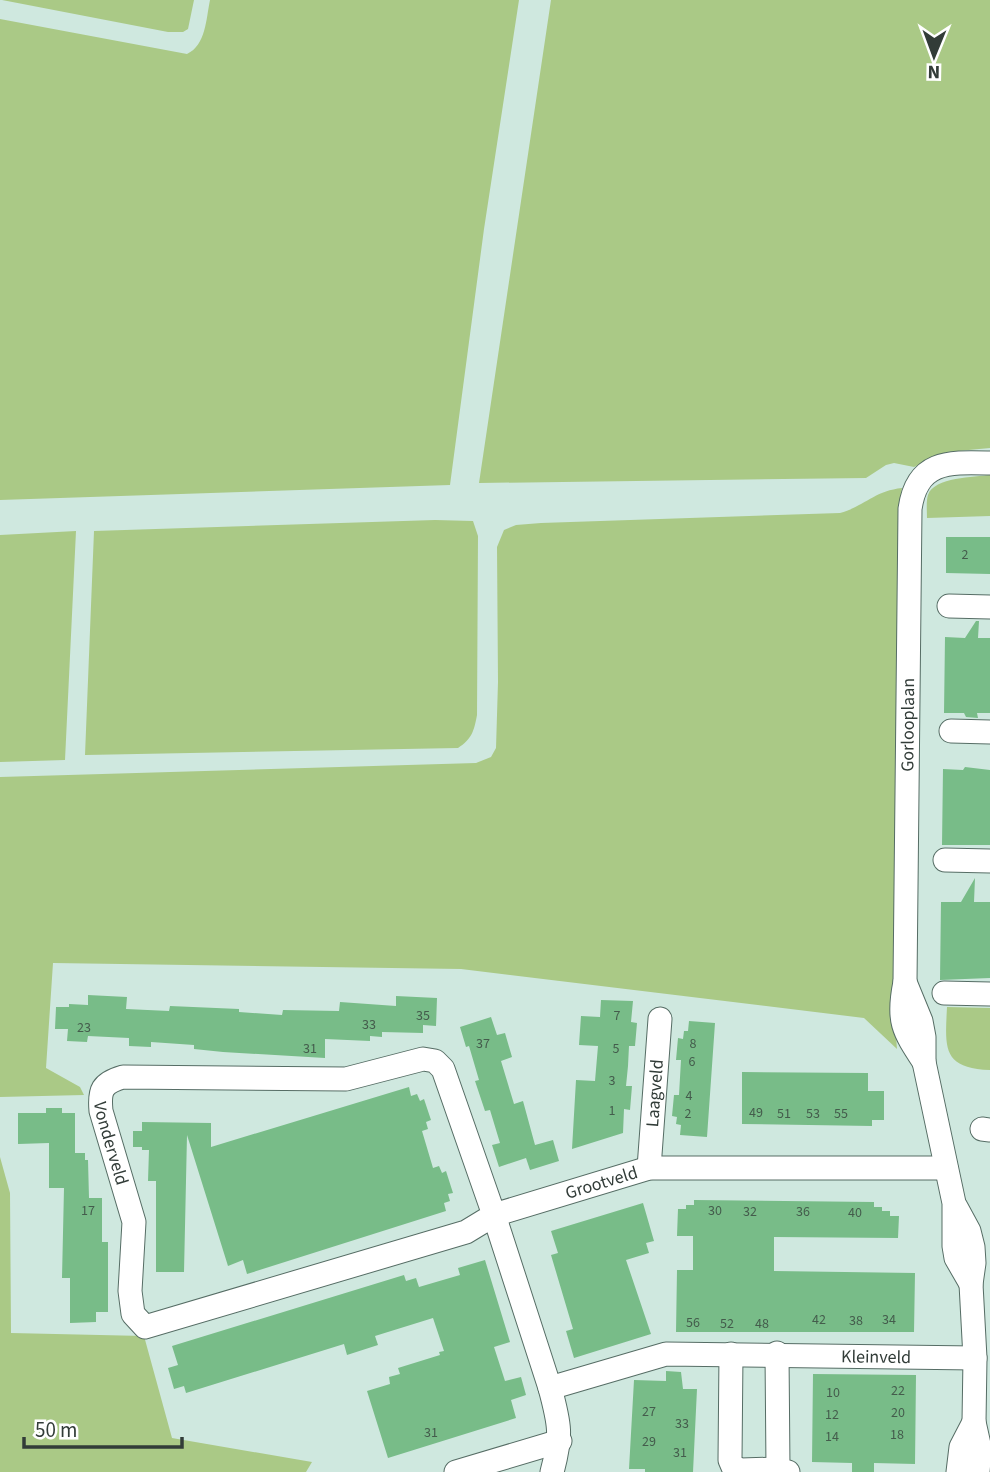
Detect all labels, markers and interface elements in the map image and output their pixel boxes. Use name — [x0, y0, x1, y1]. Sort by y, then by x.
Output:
north arrow — [899, 21, 969, 91]
text: N — [927, 58, 940, 85]
house number: 2 — [962, 545, 969, 565]
street label: Gorlooplaan — [895, 678, 921, 772]
house number: 35 — [416, 1006, 430, 1026]
house number: 7 — [614, 1006, 621, 1026]
house number: 33 — [362, 1015, 376, 1035]
house number: 23 — [77, 1018, 91, 1038]
house number: 37 — [476, 1034, 490, 1054]
house number: 8 — [690, 1034, 697, 1054]
house number: 31 — [303, 1039, 317, 1059]
house number: 5 — [613, 1039, 620, 1059]
house number: 6 — [689, 1052, 696, 1072]
street label: Laagveld — [640, 1059, 670, 1128]
house number: 3 — [609, 1071, 616, 1091]
house number: 4 — [686, 1086, 693, 1106]
street label: Vonderveld — [87, 1101, 134, 1188]
house number: 1 — [609, 1101, 616, 1121]
house number: 49 — [749, 1103, 763, 1123]
house number: 2 — [685, 1104, 692, 1124]
house number: 51 — [777, 1104, 791, 1124]
house number: 53 — [806, 1104, 820, 1124]
house number: 55 — [834, 1104, 848, 1124]
street label: Grootveld — [562, 1160, 641, 1206]
house number: 17 — [81, 1201, 95, 1221]
house number: 30 — [708, 1201, 722, 1221]
house number: 32 — [743, 1202, 757, 1222]
house number: 36 — [796, 1202, 810, 1222]
house number: 40 — [848, 1203, 862, 1223]
house number: 42 — [812, 1310, 826, 1330]
house number: 34 — [882, 1310, 896, 1330]
house number: 38 — [849, 1311, 863, 1331]
house number: 56 — [686, 1313, 700, 1333]
house number: 52 — [720, 1314, 734, 1334]
house number: 48 — [755, 1314, 769, 1334]
street label: Kleinveld — [841, 1344, 911, 1370]
house number: 22 — [891, 1381, 905, 1401]
house number: 10 — [826, 1383, 840, 1403]
house number: 27 — [642, 1402, 656, 1422]
house number: 20 — [891, 1403, 905, 1423]
house number: 12 — [825, 1405, 839, 1425]
scale bar — [24, 1406, 182, 1450]
house number: 33 — [675, 1414, 689, 1434]
text: 50 m — [35, 1415, 77, 1445]
house number: 31 — [424, 1423, 438, 1443]
house number: 18 — [890, 1425, 904, 1445]
house number: 14 — [825, 1427, 839, 1447]
house number: 29 — [642, 1432, 656, 1452]
house number: 31 — [673, 1443, 687, 1463]

